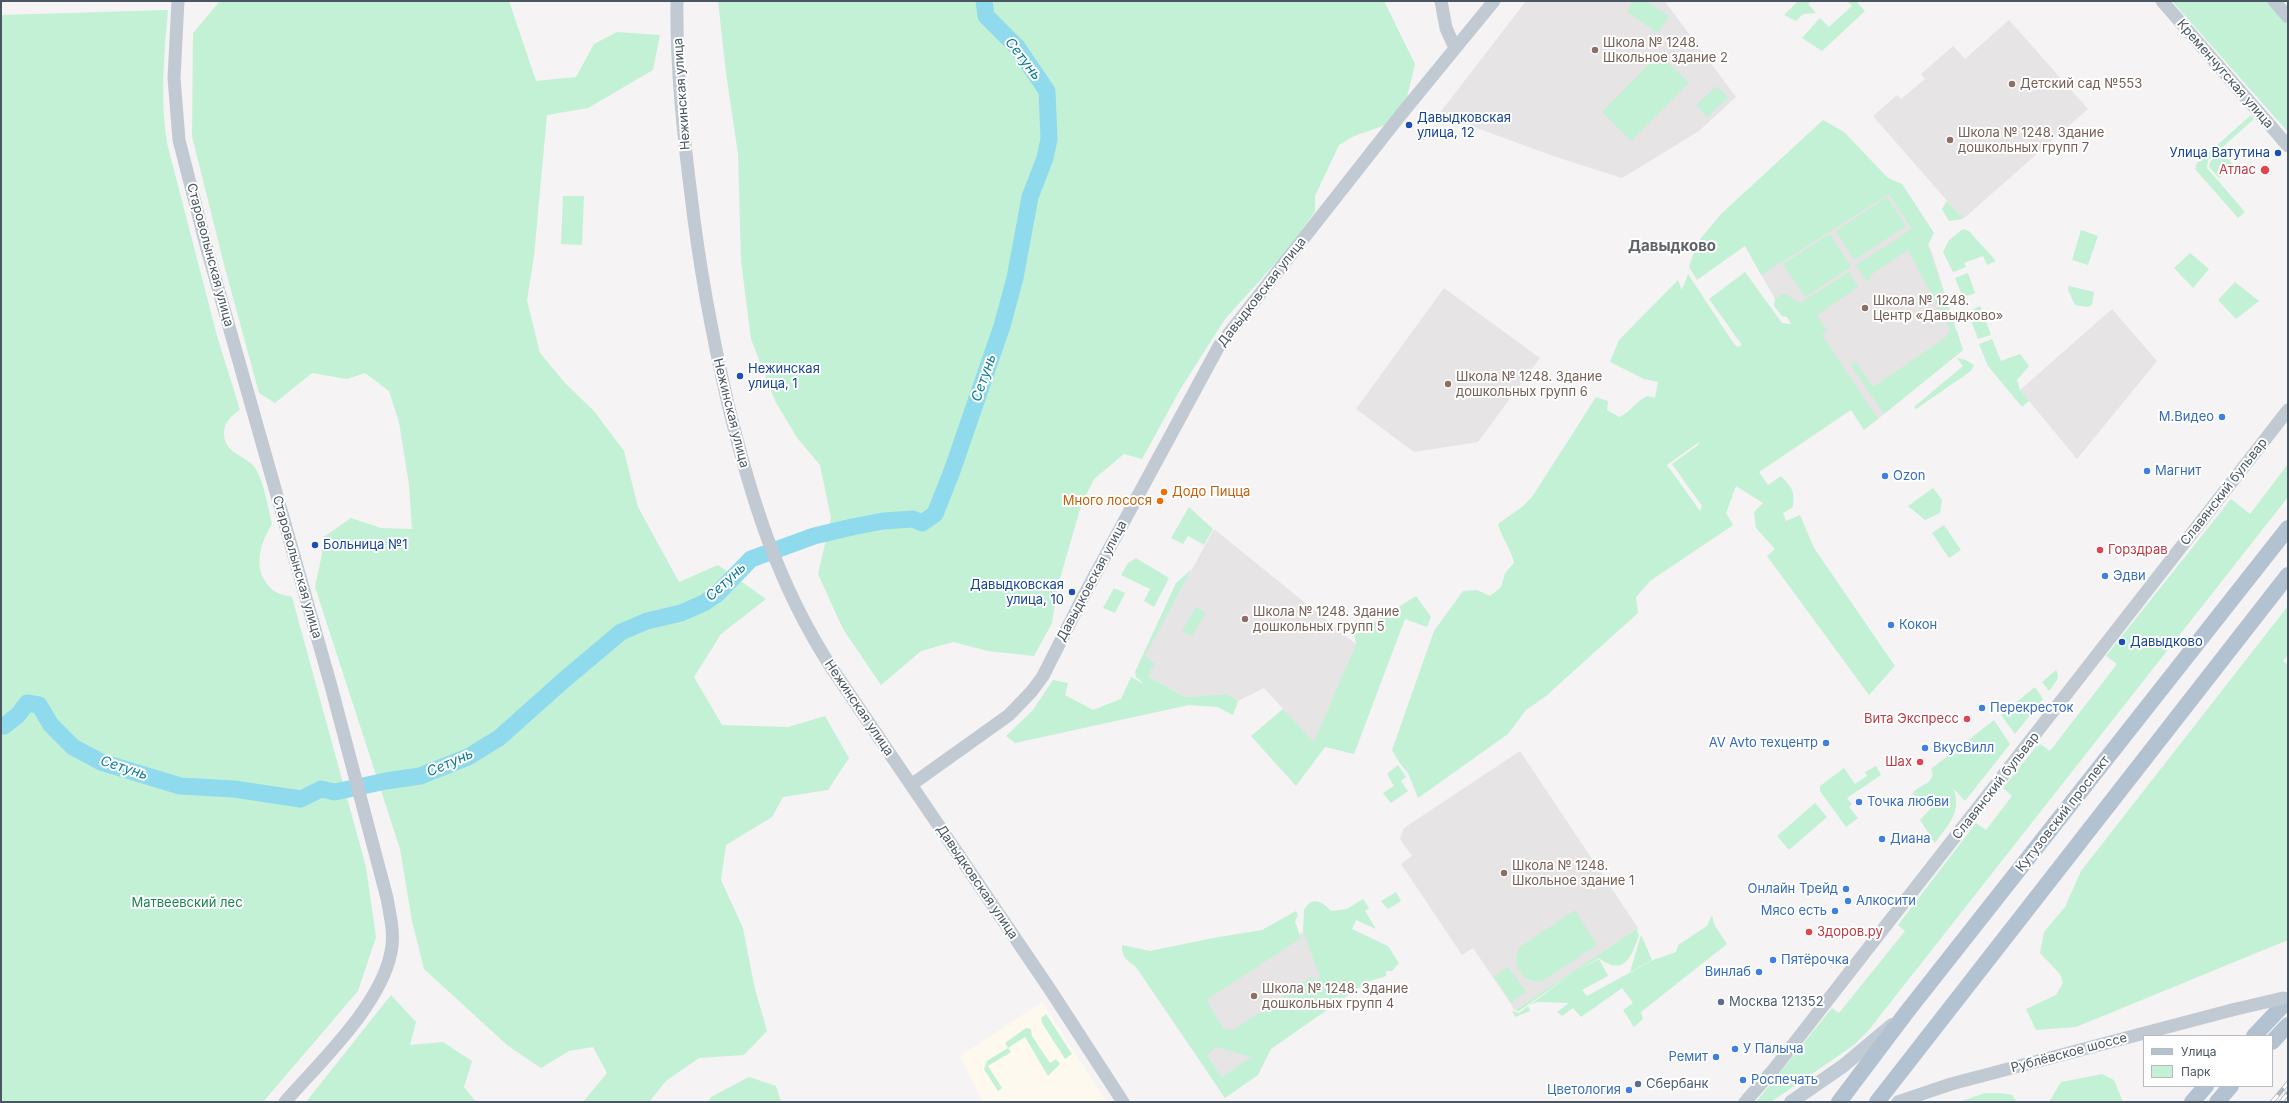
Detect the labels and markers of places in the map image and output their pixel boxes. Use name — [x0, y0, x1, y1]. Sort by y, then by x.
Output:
place label: Школа № 1248. Школьное здание 2 — [1603, 35, 1728, 66]
marker: Школа № 1248. Школьное здание 2 — [1590, 45, 1600, 55]
place label: Детский сад №553 — [2020, 76, 2142, 92]
marker: Детский сад №553 — [2007, 79, 2017, 89]
place label: Давыдковская улица, 12 — [1417, 110, 1511, 141]
marker: Давыдковская улица, 12 — [1404, 120, 1414, 130]
place label: Школа № 1248. Здание дошкольных групп 7 — [1958, 125, 2104, 156]
marker: Школа № 1248. Здание дошкольных групп 7 — [1945, 135, 1955, 145]
place label: Улица Ватутина — [2169, 145, 2270, 161]
marker: Улица Ватутина — [2273, 148, 2283, 158]
place label: Атлас — [2219, 162, 2256, 178]
marker: Атлас — [2259, 164, 2271, 176]
place label: Школа № 1248. Центр «Давыдково» — [1873, 293, 2003, 324]
marker: Школа № 1248. Центр «Давыдково» — [1860, 303, 1870, 313]
place label: Нежинская улица, 1 — [748, 361, 820, 392]
place label: Школа № 1248. Здание дошкольных групп 6 — [1456, 369, 1602, 400]
marker: Нежинская улица, 1 — [735, 371, 745, 381]
marker: Школа № 1248. Здание дошкольных групп 6 — [1443, 379, 1453, 389]
place label: М.Видео — [2159, 409, 2214, 425]
marker: М.Видео — [2217, 412, 2227, 422]
place label: Магнит — [2155, 463, 2201, 479]
marker: Магнит — [2142, 466, 2152, 476]
place label: Ozon — [1893, 468, 1925, 484]
marker: Ozon — [1880, 471, 1890, 481]
place label: Додо Пицца — [1172, 484, 1250, 500]
marker: Додо Пицца — [1159, 487, 1169, 497]
place label: Много лосося — [1063, 493, 1152, 509]
marker: Много лосося — [1155, 496, 1165, 506]
place label: Больница №1 — [323, 537, 408, 553]
marker: Больница №1 — [310, 540, 320, 550]
place label: Горздрав — [2108, 542, 2168, 558]
marker: Горздрав — [2095, 545, 2105, 555]
place label: Эдви — [2113, 568, 2146, 584]
marker: Эдви — [2100, 571, 2110, 581]
place label: Давыдковская улица, 10 — [970, 577, 1064, 608]
marker: Давыдковская улица, 10 — [1067, 587, 1077, 597]
place label: Школа № 1248. Здание дошкольных групп 5 — [1253, 604, 1399, 635]
marker: Школа № 1248. Здание дошкольных групп 5 — [1240, 614, 1250, 624]
place label: Кокон — [1899, 617, 1937, 633]
marker: Кокон — [1886, 620, 1896, 630]
place label: Давыдково — [2130, 634, 2203, 650]
marker: Давыдково — [2117, 637, 2127, 647]
place label: Перекресток — [1990, 700, 2073, 716]
marker: Перекресток — [1977, 703, 1987, 713]
place label: Вита Экспресс — [1864, 711, 1959, 727]
marker: Вита Экспресс — [1962, 714, 1972, 724]
place label: AV Avto техцентр — [1709, 735, 1818, 751]
marker: AV Avto техцентр — [1821, 738, 1831, 748]
place label: ВкусВилл — [1933, 740, 1994, 756]
marker: ВкусВилл — [1920, 743, 1930, 753]
place label: Шах — [1885, 754, 1912, 770]
marker: Шах — [1915, 757, 1925, 767]
place label: Точка любви — [1867, 794, 1949, 810]
marker: Точка любви — [1854, 797, 1864, 807]
place label: Диана — [1890, 831, 1931, 847]
marker: Диана — [1877, 834, 1887, 844]
place label: Школа № 1248. Школьное здание 1 — [1512, 858, 1634, 889]
marker: Школа № 1248. Школьное здание 1 — [1499, 868, 1509, 878]
place label: Онлайн Трейд — [1748, 881, 1838, 897]
marker: Онлайн Трейд — [1841, 884, 1851, 894]
place label: Алкосити — [1856, 893, 1916, 909]
marker: Алкосити — [1843, 896, 1853, 906]
place label: Мясо есть — [1761, 903, 1827, 919]
marker: Мясо есть — [1830, 906, 1840, 916]
place label: Здоров.ру — [1817, 924, 1883, 940]
marker: Здоров.ру — [1804, 927, 1814, 937]
place label: Пятёрочка — [1781, 952, 1849, 968]
marker: Пятёрочка — [1768, 955, 1778, 965]
place label: Винлаб — [1705, 964, 1751, 980]
marker: Винлаб — [1754, 967, 1764, 977]
place label: Школа № 1248. Здание дошкольных групп 4 — [1262, 981, 1408, 1012]
marker: Школа № 1248. Здание дошкольных групп 4 — [1249, 991, 1259, 1001]
place label: Москва 121352 — [1729, 994, 1824, 1010]
marker: Москва 121352 — [1716, 997, 1726, 1007]
place label: У Палыча — [1743, 1041, 1804, 1057]
marker: У Палыча — [1730, 1044, 1740, 1054]
place label: Ремит — [1668, 1049, 1708, 1065]
marker: Ремит — [1711, 1052, 1721, 1062]
place label: Роспечать — [1751, 1072, 1818, 1088]
marker: Роспечать — [1738, 1075, 1748, 1085]
place label: Сбербанк — [1646, 1076, 1708, 1092]
marker: Сбербанк — [1633, 1079, 1643, 1089]
place label: Цветология — [1547, 1082, 1621, 1098]
marker: Цветология — [1624, 1085, 1634, 1095]

